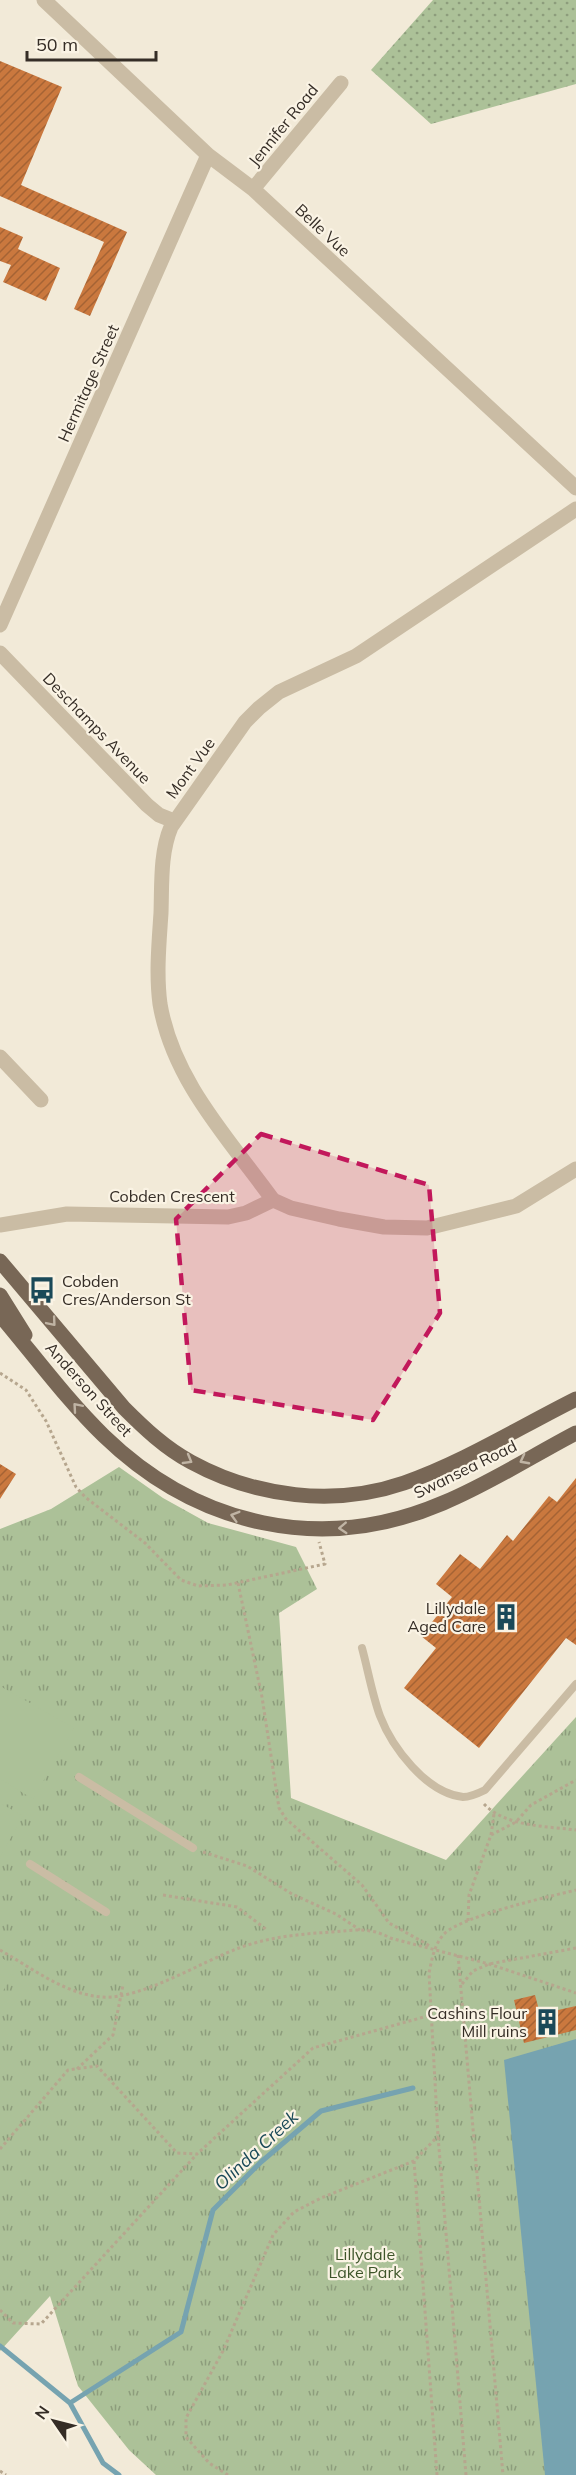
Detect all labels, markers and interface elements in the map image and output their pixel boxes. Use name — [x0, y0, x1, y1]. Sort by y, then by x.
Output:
scale bar — [27, 24, 156, 62]
text: 50 m — [36, 33, 78, 56]
street label: Jennifer Road — [244, 80, 322, 170]
street label: Belle Vue — [291, 199, 355, 261]
street label: Hermitage Street — [53, 321, 123, 445]
street label: Deschamps Avenue — [39, 668, 155, 788]
street label: Mont Vue — [161, 734, 219, 802]
street label: Cobden Crescent — [109, 1186, 235, 1206]
place label: Cobden Cres/Anderson St — [62, 1271, 191, 1309]
bus stop icon: Cobden Cres/Anderson St — [27, 1275, 57, 1305]
one-way arrow — [44, 1315, 55, 1326]
street label: Anderson Street — [41, 1338, 137, 1441]
one-way arrow — [73, 1403, 84, 1414]
street label: Swansea Road — [410, 1435, 520, 1503]
one-way arrow — [182, 1452, 192, 1464]
one-way arrow — [520, 1453, 531, 1465]
one-way arrow — [230, 1511, 241, 1523]
one-way arrow — [339, 1521, 348, 1534]
place label: Lillydale Aged Care — [408, 1598, 486, 1636]
building icon: Lillydale Aged Care — [491, 1602, 521, 1632]
place label: Cashins Flour Mill ruins — [427, 2003, 527, 2041]
building icon: Cashins Flour Mill ruins — [532, 2007, 562, 2037]
water label: Olinda Creek — [209, 2105, 303, 2195]
park label: Lillydale Lake Park — [329, 2244, 402, 2282]
north arrow — [24, 2391, 84, 2451]
text: N — [30, 2402, 53, 2423]

